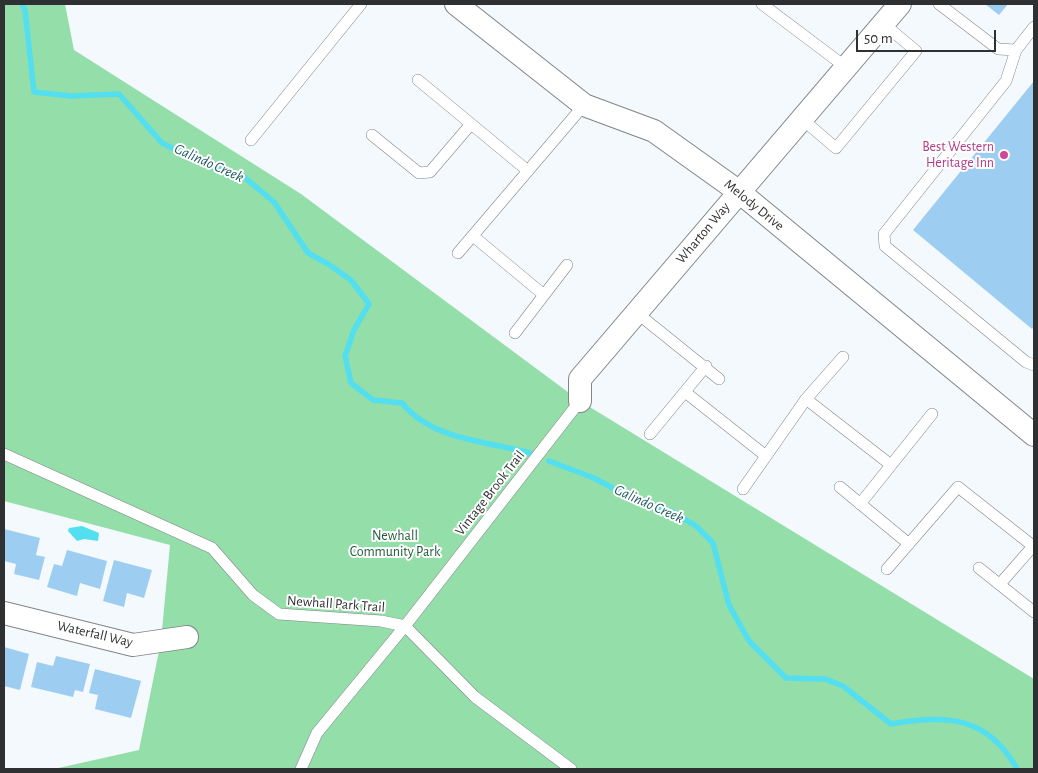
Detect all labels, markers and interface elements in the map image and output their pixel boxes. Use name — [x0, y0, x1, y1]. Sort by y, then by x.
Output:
scale bar — [858, 20, 998, 52]
text: 50 m — [864, 31, 893, 46]
place label: Best Western Heritage Inn — [922, 139, 994, 172]
water label: Galindo Creek — [171, 140, 247, 186]
marker: Best Western Heritage Inn — [998, 149, 1010, 161]
street label: Melody Drive — [721, 176, 787, 234]
street label: Wharton Way — [672, 199, 734, 267]
street label: Vintage Brook Trail — [452, 447, 528, 539]
water label: Galindo Creek — [611, 481, 687, 527]
park label: Newhall Community Park — [350, 528, 440, 560]
street label: Newhall Park Trail — [286, 592, 386, 616]
street label: Waterfall Way — [55, 617, 135, 651]

